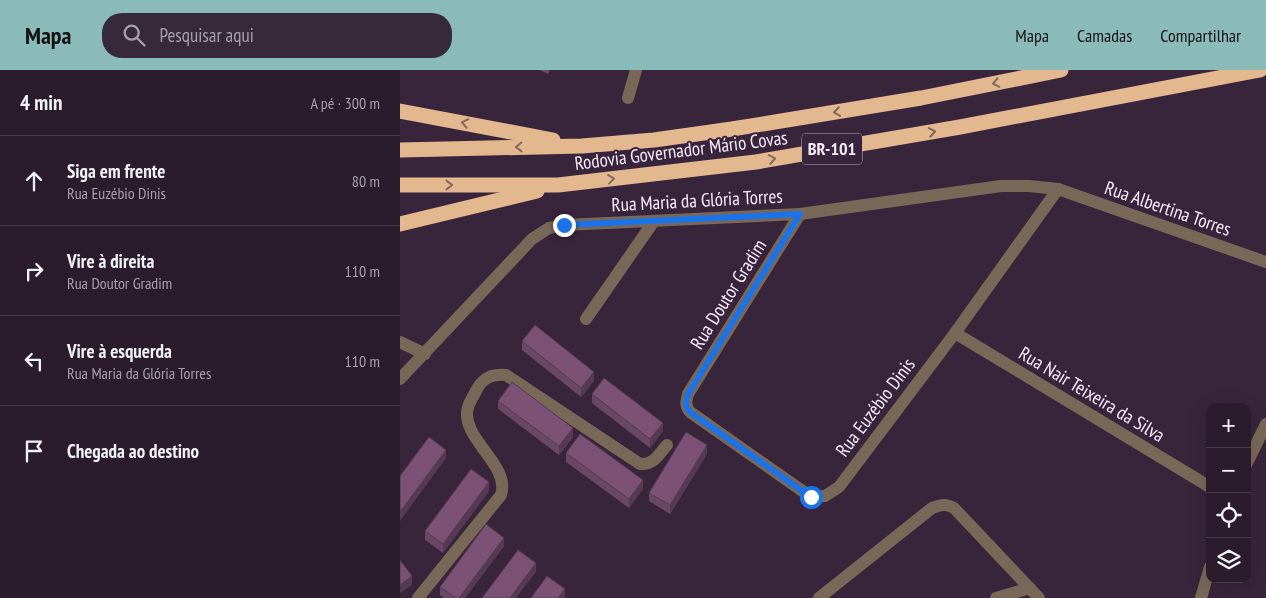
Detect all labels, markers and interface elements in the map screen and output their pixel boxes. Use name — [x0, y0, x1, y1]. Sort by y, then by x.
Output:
search box — [102, 13, 452, 58]
text: Mapa — [25, 20, 72, 51]
icon: search — [120, 21, 148, 49]
text: Pesquisar aqui — [160, 23, 254, 47]
text: Mapa — [1015, 24, 1049, 47]
text: Camadas — [1077, 24, 1132, 47]
text: Compartilhar — [1160, 24, 1241, 47]
one-way arrow — [992, 77, 1001, 88]
text: 4 min — [20, 89, 62, 116]
text: A pé · 300 m — [310, 93, 380, 113]
one-way arrow — [832, 106, 841, 116]
one-way arrow — [461, 119, 470, 129]
street label: Rodovia Governador Mário Covas — [573, 125, 789, 175]
one-way arrow — [928, 128, 937, 138]
road number: BR-101 — [802, 134, 862, 165]
one-way arrow — [515, 142, 523, 153]
one-way arrow — [768, 155, 777, 165]
text: Siga em frente — [67, 159, 165, 183]
icon: ahead — [20, 167, 48, 195]
text: 80 m — [352, 171, 380, 191]
one-way arrow — [607, 174, 615, 185]
street label: Rua Albertina Torres — [1102, 175, 1234, 241]
one-way arrow — [445, 180, 453, 190]
text: Rua Euzébio Dinis — [67, 183, 166, 203]
street label: Rua Maria da Glória Torres — [611, 184, 783, 216]
route end — [553, 214, 576, 237]
street label: Rua Doutor Gradim — [685, 235, 771, 353]
text: Vire à direita — [67, 249, 154, 273]
icon: right — [20, 257, 48, 285]
text: 110 m — [345, 261, 380, 281]
text: Rua Doutor Gradim — [67, 273, 172, 293]
text: Vire à esquerda — [67, 339, 172, 363]
street label: Rua Nair Teixeira da Silva — [1015, 341, 1169, 447]
icon: left — [20, 347, 48, 375]
text: 110 m — [345, 351, 380, 371]
street label: Rua Euzébio Dinis — [830, 353, 920, 461]
text: Rua Maria da Glória Torres — [67, 363, 211, 383]
map controls — [1206, 403, 1251, 583]
button: + — [1206, 403, 1251, 448]
icon: arrive — [20, 437, 48, 465]
text: Chegada ao destino — [67, 439, 199, 463]
button: − — [1206, 448, 1251, 493]
route start — [800, 486, 823, 509]
button: locate — [1206, 493, 1251, 538]
button: layers — [1206, 538, 1251, 583]

